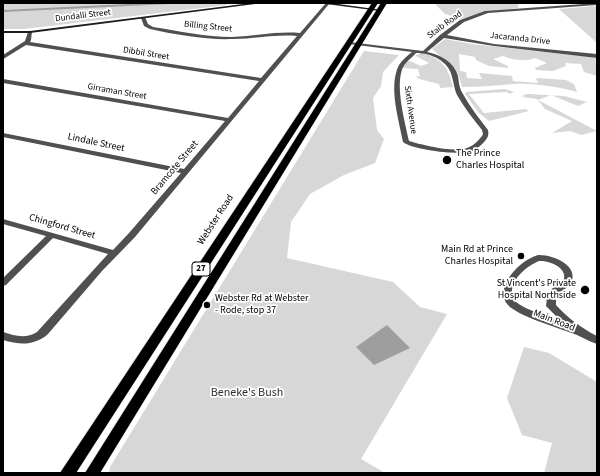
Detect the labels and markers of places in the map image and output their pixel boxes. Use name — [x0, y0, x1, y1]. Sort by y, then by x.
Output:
place label: The Prince Charles Hospital — [456, 148, 524, 172]
marker: The Prince Charles Hospital — [441, 154, 453, 166]
place label: Main Rd at Prince Charles Hospital — [441, 244, 513, 268]
marker: Main Rd at Prince Charles Hospital — [516, 251, 526, 261]
place label: St Vincent's Private Hospital Northside — [497, 278, 576, 302]
marker: St Vincent's Private Hospital Northside — [579, 284, 591, 296]
place label: Webster Rd at Webster - Rode, stop 37 — [215, 293, 308, 316]
marker: Webster Rd at Webster - Rode, stop 37 — [202, 300, 212, 310]

